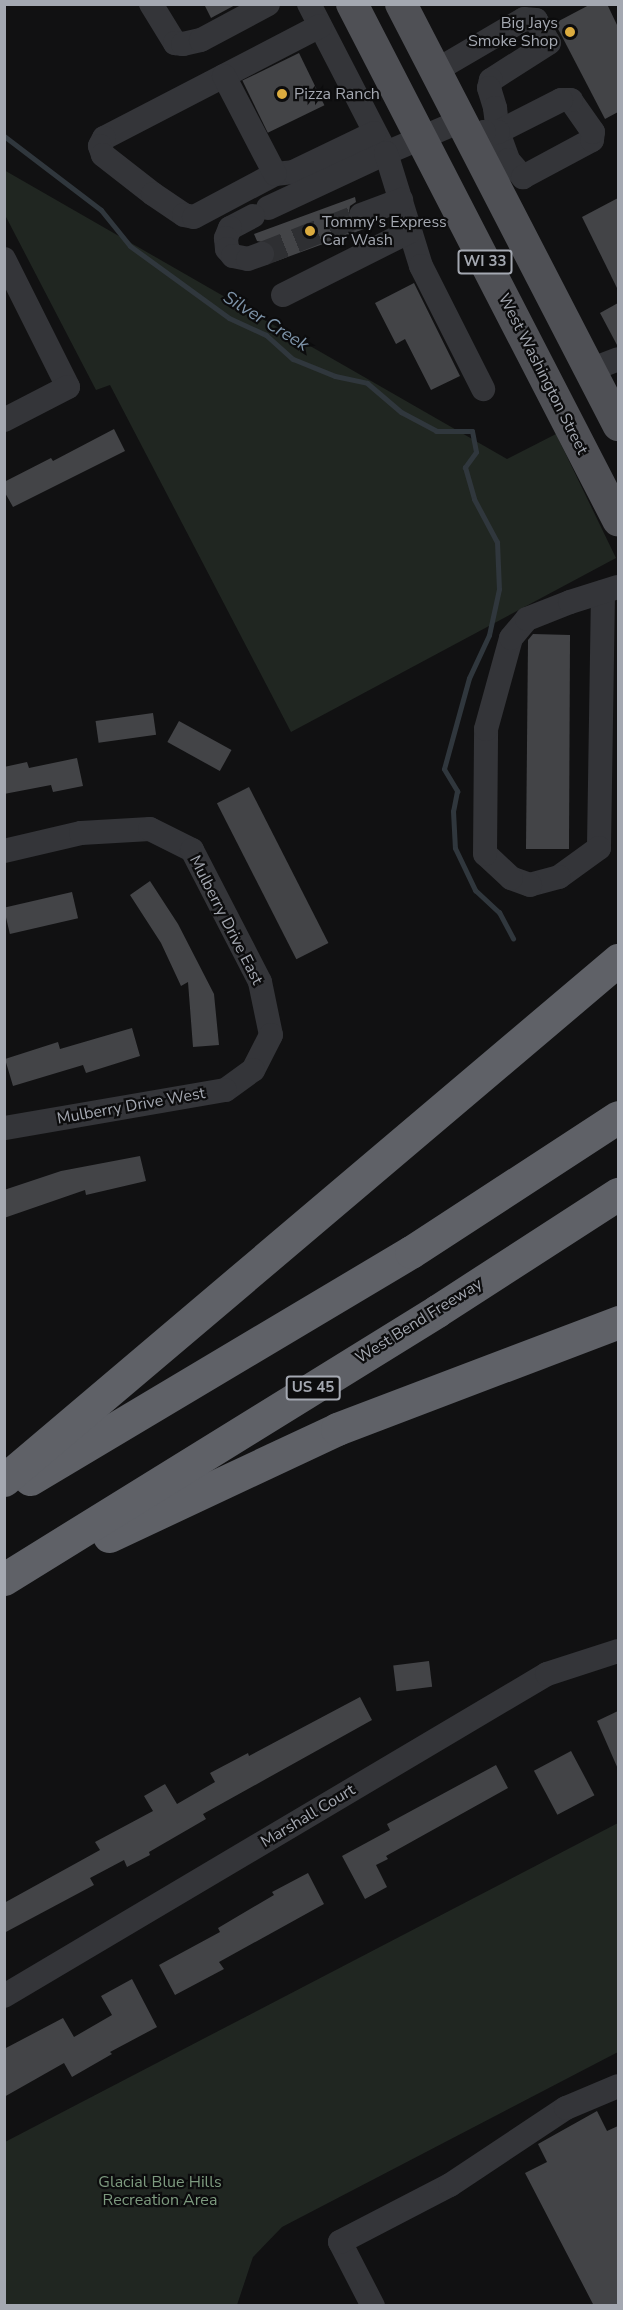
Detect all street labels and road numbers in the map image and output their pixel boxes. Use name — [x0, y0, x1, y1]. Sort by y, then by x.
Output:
road number: WI 33 — [456, 250, 514, 274]
street label: West Washington Street — [494, 290, 592, 458]
street label: Mulberry Drive East — [185, 852, 267, 988]
street label: Mulberry Drive West — [55, 1084, 207, 1128]
street label: West Bend Freeway — [352, 1274, 486, 1368]
road number: US 45 — [284, 1376, 342, 1400]
street label: Marshall Court — [257, 1780, 359, 1852]

